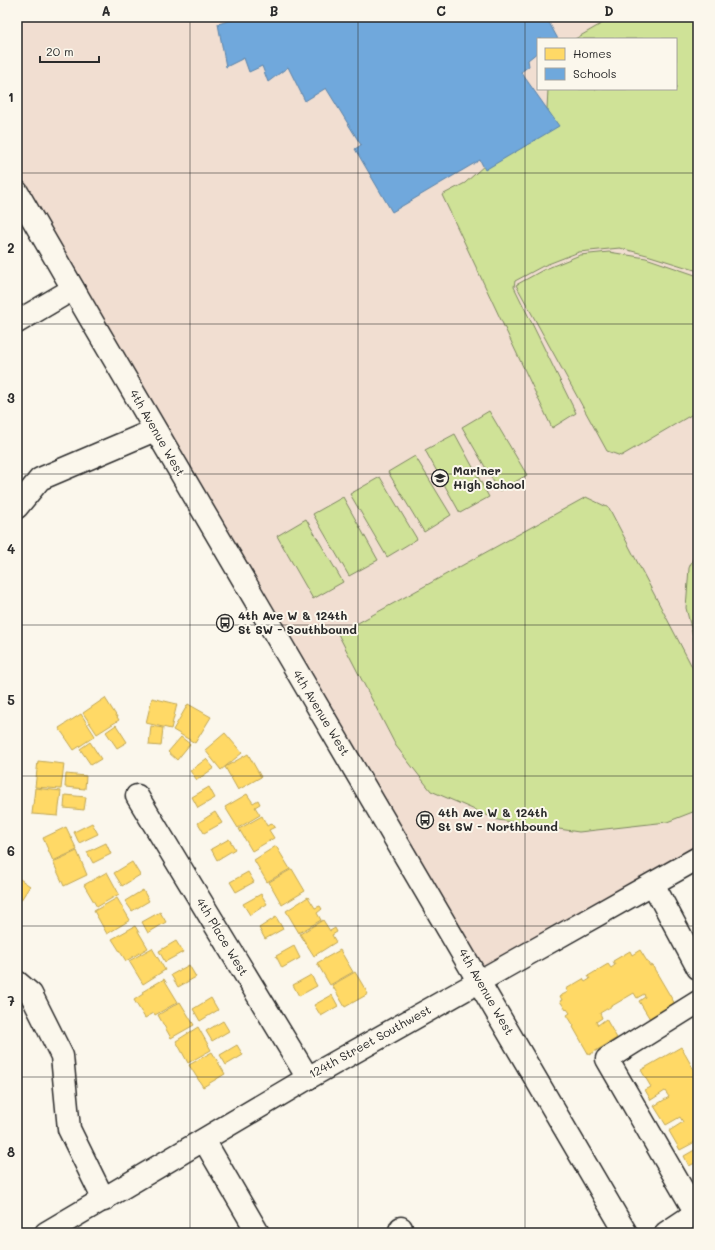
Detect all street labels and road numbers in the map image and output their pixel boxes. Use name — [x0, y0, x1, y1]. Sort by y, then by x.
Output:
street label: 4th Avenue West — [127, 386, 189, 479]
street label: 4th Avenue West — [290, 667, 354, 758]
street label: 4th Place West — [193, 895, 252, 978]
street label: 4th Avenue West — [456, 945, 518, 1038]
street label: 124th Street Southwest — [306, 1001, 433, 1081]

